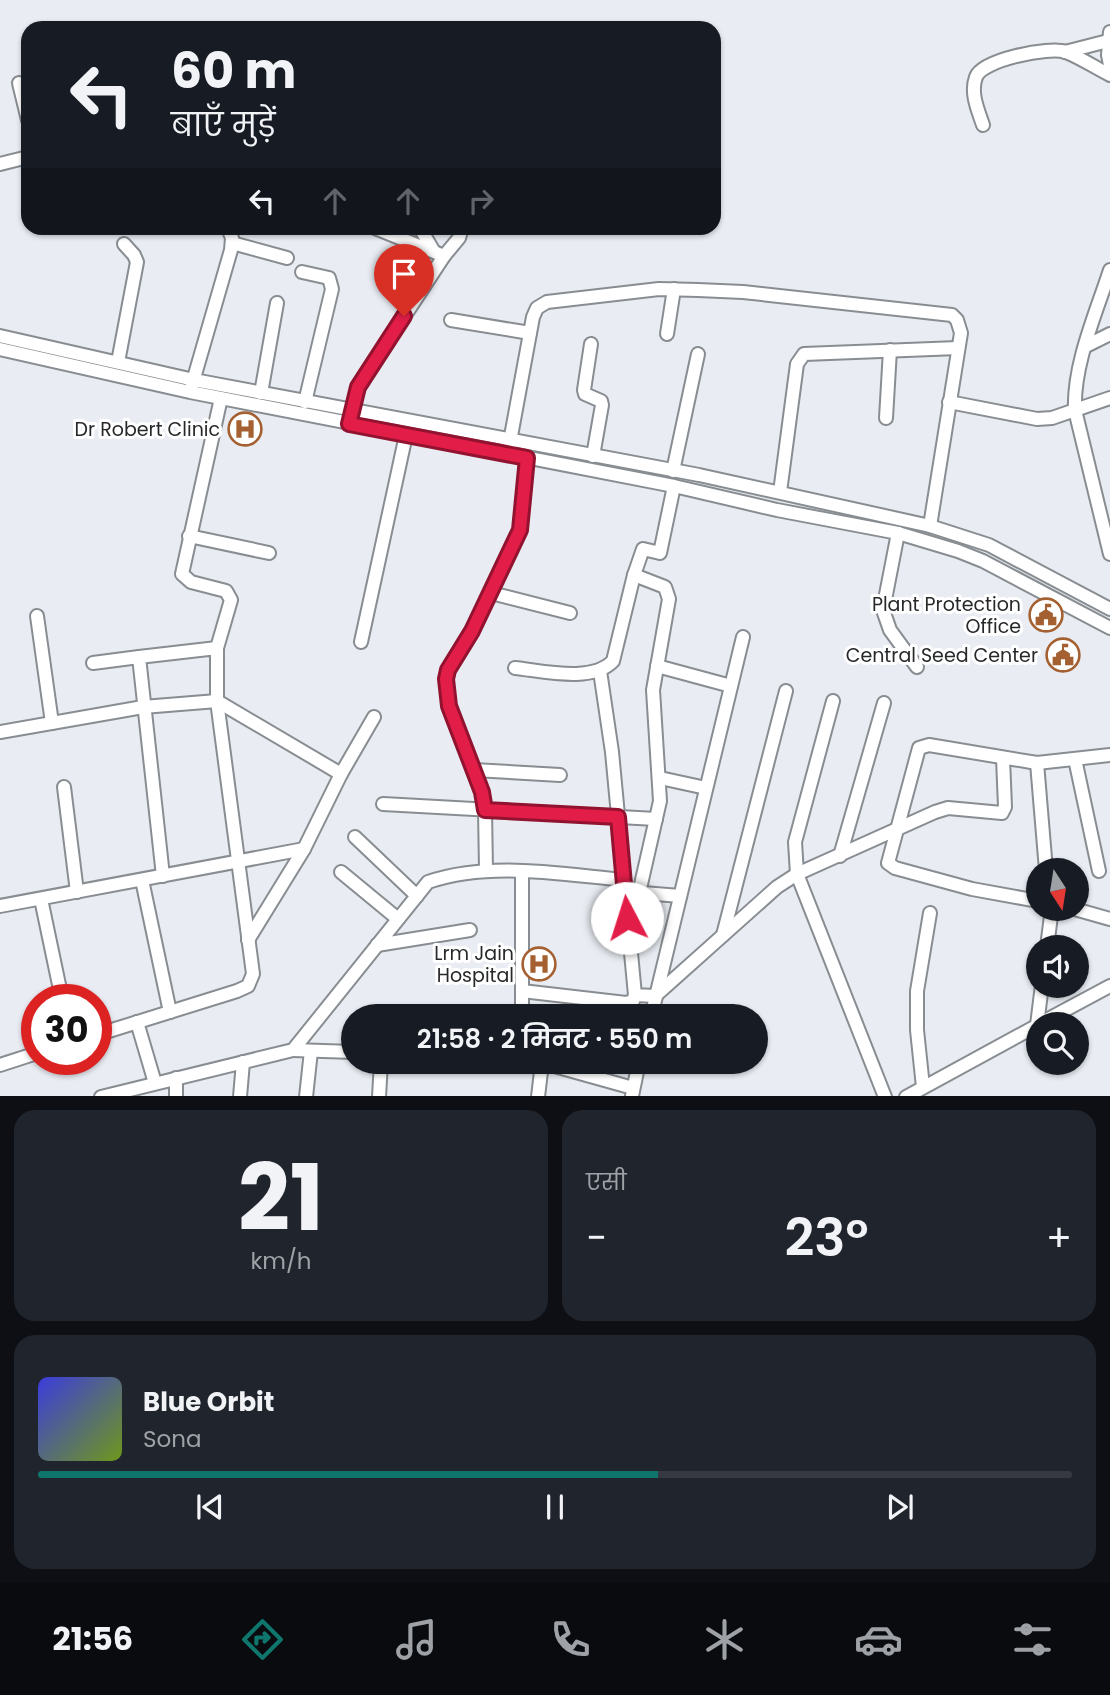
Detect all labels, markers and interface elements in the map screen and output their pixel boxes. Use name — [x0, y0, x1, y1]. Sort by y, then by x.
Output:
text: 60 m — [171, 37, 296, 105]
icon: left — [56, 49, 147, 140]
text: बाएँ मुड़ें — [171, 102, 275, 147]
icon: left — [243, 182, 281, 220]
icon: ahead — [316, 182, 354, 220]
icon: ahead — [389, 182, 427, 220]
icon: right — [462, 182, 500, 220]
pin — [374, 244, 434, 316]
icon: arrive — [385, 255, 423, 293]
hospital icon: Dr Robert Clinic — [226, 410, 264, 448]
place label: Dr Robert Clinic — [75, 416, 220, 443]
place label: Plant Protection Office — [872, 591, 1021, 640]
public building icon: Plant Protection Office — [1027, 596, 1065, 634]
public building icon: Central Seed Center — [1044, 636, 1082, 674]
place label: Central Seed Center — [846, 642, 1038, 669]
north arrow — [1026, 858, 1088, 920]
map controls — [1026, 858, 1089, 1075]
position arrow — [590, 881, 664, 955]
button: sound — [1026, 935, 1089, 998]
place label: Lrm Jain Hospital — [434, 940, 514, 989]
hospital icon: Lrm Jain Hospital — [520, 945, 558, 983]
speed limit sign: 30 — [21, 984, 112, 1075]
button: search — [1026, 1012, 1089, 1075]
text: 21:58 · 2 मिनट · 550 m — [417, 1021, 692, 1057]
text: 21 — [238, 1134, 324, 1262]
text: एसी — [586, 1166, 627, 1198]
text: 23° — [784, 1201, 869, 1274]
text: − — [586, 1211, 607, 1264]
text: + — [1046, 1211, 1072, 1264]
text: km/h — [250, 1245, 312, 1277]
text: Blue Orbit — [143, 1384, 274, 1420]
text: Sona — [143, 1423, 202, 1455]
icon: previous — [191, 1488, 229, 1526]
icon: pause — [536, 1488, 574, 1526]
icon: next — [881, 1488, 919, 1526]
icon: directions — [238, 1615, 287, 1664]
icon: music — [392, 1615, 441, 1664]
icon: phone — [546, 1615, 595, 1664]
icon: climate — [700, 1615, 749, 1664]
icon: car — [854, 1615, 903, 1664]
icon: filters — [1008, 1615, 1057, 1664]
text: 21:56 — [53, 1616, 133, 1661]

